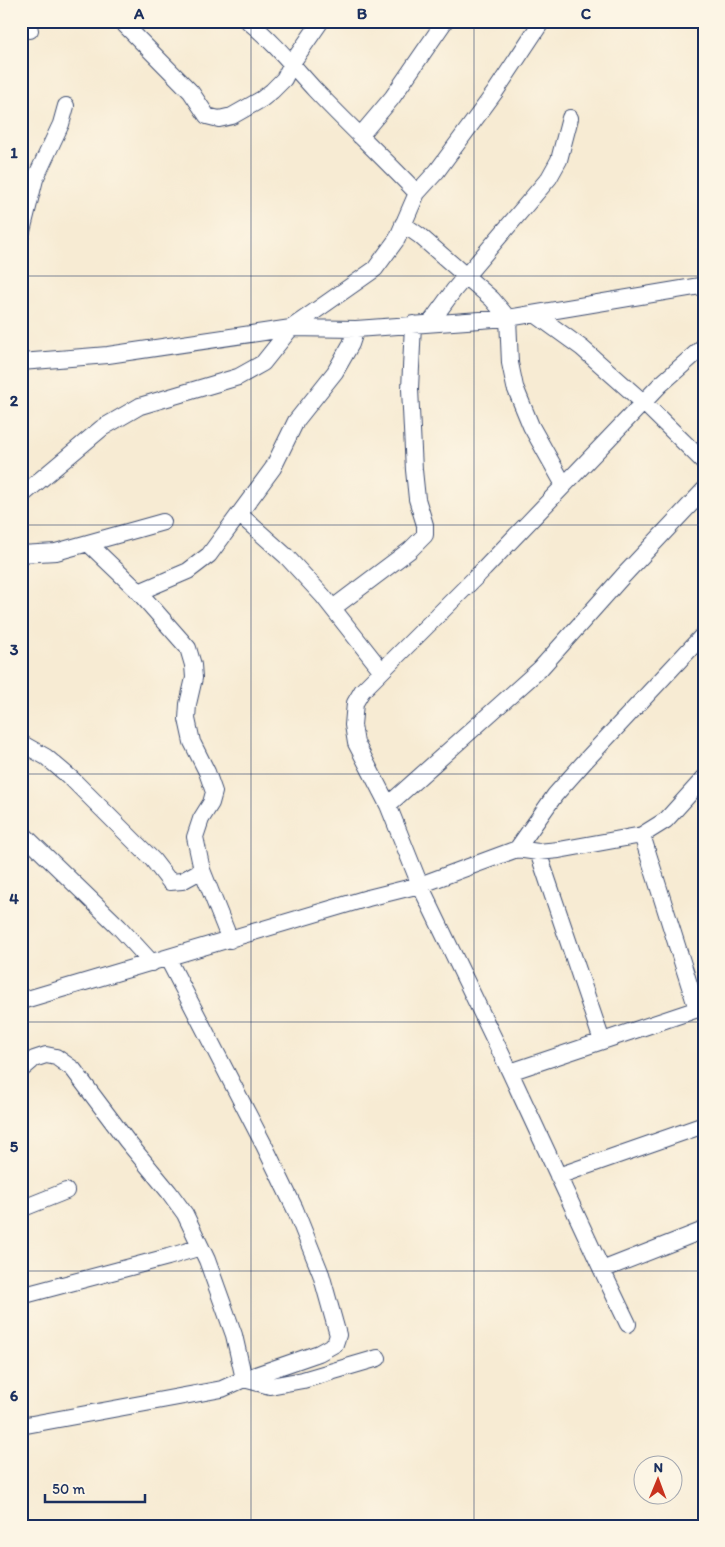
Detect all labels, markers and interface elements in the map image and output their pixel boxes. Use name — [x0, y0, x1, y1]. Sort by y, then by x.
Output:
text: A — [133, 4, 145, 23]
text: B — [357, 4, 368, 23]
text: C — [581, 4, 592, 23]
text: 1 — [10, 143, 18, 162]
text: 2 — [10, 391, 19, 410]
text: 3 — [10, 640, 19, 659]
text: 4 — [9, 889, 19, 908]
text: 5 — [10, 1137, 19, 1156]
text: 6 — [10, 1386, 19, 1405]
north arrow — [632, 1454, 682, 1504]
text: N — [653, 1459, 663, 1476]
scale bar — [45, 1472, 145, 1504]
text: 50 m — [52, 1480, 85, 1498]

